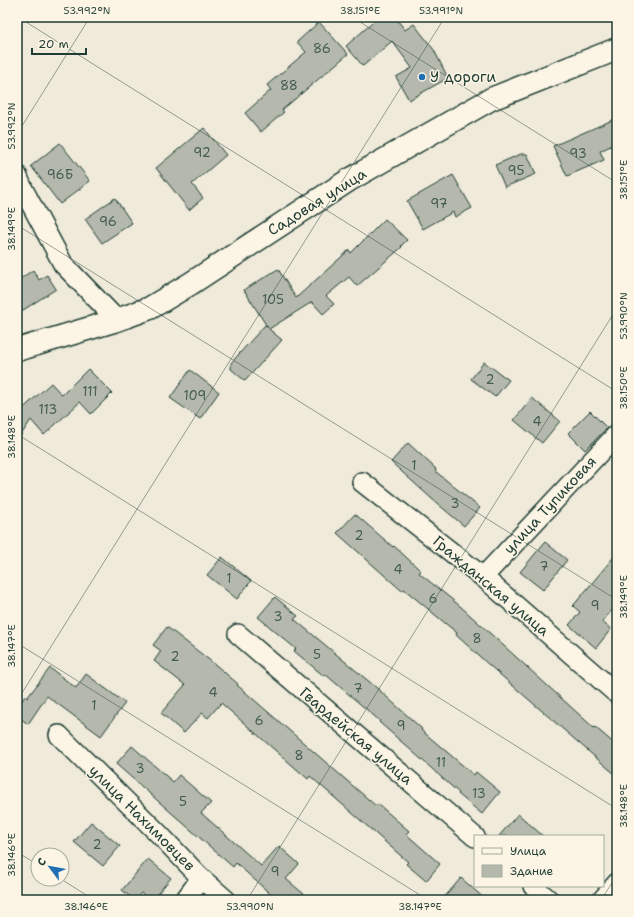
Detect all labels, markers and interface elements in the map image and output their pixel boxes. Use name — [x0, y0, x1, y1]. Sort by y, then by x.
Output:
text: 53.992°N — [64, 4, 110, 17]
text: 38.151°E — [340, 4, 380, 17]
text: 53.991°N — [419, 4, 463, 17]
scale bar — [32, 30, 86, 56]
text: 20 m — [38, 36, 69, 52]
house number: 86 — [313, 40, 331, 57]
place label: У дороги — [430, 67, 496, 87]
marker: У дороги — [417, 72, 427, 82]
house number: 88 — [280, 77, 298, 94]
text: 53.992°N — [5, 103, 18, 149]
house number: 92 — [193, 144, 211, 161]
house number: 93 — [569, 145, 587, 162]
text: 38.151°E — [617, 160, 630, 200]
house number: 95 — [508, 162, 524, 179]
street label: Садовая улица — [264, 163, 371, 240]
house number: 96Б — [47, 166, 73, 183]
house number: 97 — [430, 195, 448, 212]
text: 38.149°E — [5, 207, 18, 251]
house number: 96 — [99, 213, 117, 230]
house number: 105 — [262, 291, 284, 308]
text: 53.990°N — [617, 292, 630, 340]
text: 38.150°E — [617, 366, 630, 410]
house number: 2 — [485, 371, 495, 388]
house number: 111 — [82, 383, 98, 400]
house number: 109 — [184, 387, 206, 404]
house number: 113 — [39, 401, 57, 418]
house number: 4 — [532, 413, 542, 430]
text: 38.148°E — [5, 415, 18, 459]
street label: улица Тупиковая — [499, 452, 601, 558]
house number: 1 — [411, 457, 417, 474]
house number: 3 — [450, 495, 460, 512]
house number: 2 — [354, 527, 364, 544]
street label: Гражданская улица — [429, 531, 554, 641]
house number: 7 — [539, 558, 549, 575]
house number: 4 — [393, 561, 403, 578]
house number: 1 — [226, 570, 232, 587]
text: 38.149°E — [617, 575, 630, 619]
house number: 6 — [428, 590, 438, 607]
house number: 9 — [590, 597, 600, 614]
house number: 3 — [273, 608, 283, 625]
text: 38.147°E — [5, 624, 18, 668]
house number: 8 — [472, 630, 482, 647]
house number: 5 — [313, 646, 321, 663]
house number: 2 — [170, 648, 180, 665]
house number: 7 — [353, 680, 363, 697]
street label: Гвардейская улица — [295, 683, 417, 790]
house number: 4 — [208, 684, 218, 701]
house number: 1 — [91, 697, 97, 714]
house number: 6 — [254, 712, 264, 729]
house number: 9 — [396, 717, 406, 734]
house number: 8 — [294, 747, 304, 764]
house number: 11 — [436, 754, 446, 771]
house number: 3 — [135, 760, 145, 777]
street label: улица Нахимовцев — [85, 761, 199, 875]
text: 38.148°E — [617, 784, 630, 828]
house number: 13 — [472, 785, 486, 802]
house number: 5 — [179, 793, 187, 810]
text: 38.146°E — [5, 833, 18, 877]
legend — [474, 835, 604, 887]
house number: 2 — [92, 836, 102, 853]
text: Улица — [510, 843, 547, 859]
north arrow — [30, 847, 70, 887]
text: С — [34, 855, 50, 869]
house number: 9 — [270, 863, 280, 880]
text: Здание — [510, 863, 554, 879]
text: 38.146°E — [64, 900, 108, 913]
text: 53.990°N — [226, 900, 274, 913]
text: 38.147°E — [398, 900, 442, 913]

